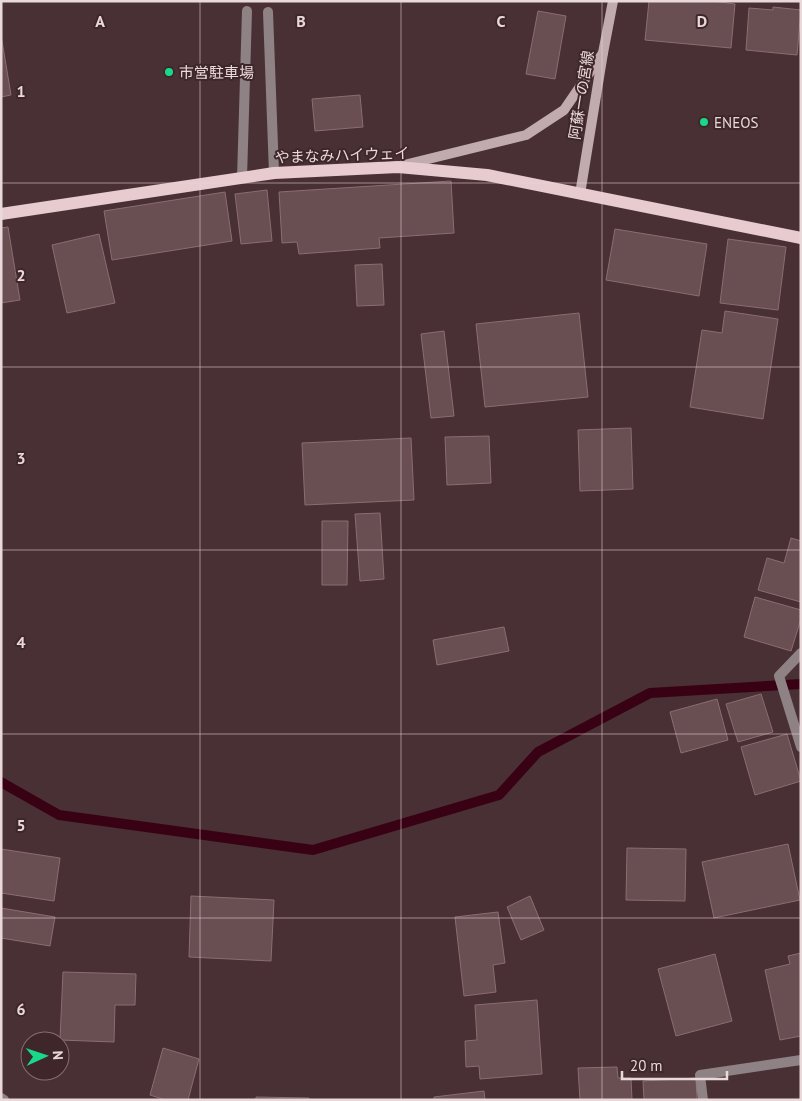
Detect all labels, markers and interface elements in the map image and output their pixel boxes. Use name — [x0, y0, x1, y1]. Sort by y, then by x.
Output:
text: A — [95, 11, 105, 31]
text: B — [296, 11, 306, 31]
text: C — [497, 11, 506, 31]
text: D — [697, 11, 707, 31]
street label: 阿蘇一の宮線 — [565, 49, 597, 141]
place label: 市営駐車場 — [179, 63, 254, 82]
marker: 市営駐車場 — [163, 66, 175, 78]
text: 1 — [16, 81, 26, 101]
place label: ENEOS — [714, 113, 758, 132]
marker: ENEOS — [698, 116, 710, 128]
street label: やまなみハイウェイ — [274, 143, 410, 167]
text: 2 — [16, 265, 26, 285]
text: 3 — [16, 448, 26, 468]
text: 4 — [16, 632, 26, 652]
text: 5 — [16, 815, 26, 835]
text: 6 — [16, 999, 26, 1019]
north arrow — [20, 1031, 70, 1081]
scale bar — [622, 1048, 727, 1080]
text: N — [49, 1050, 67, 1060]
text: 20 m — [630, 1056, 663, 1075]

